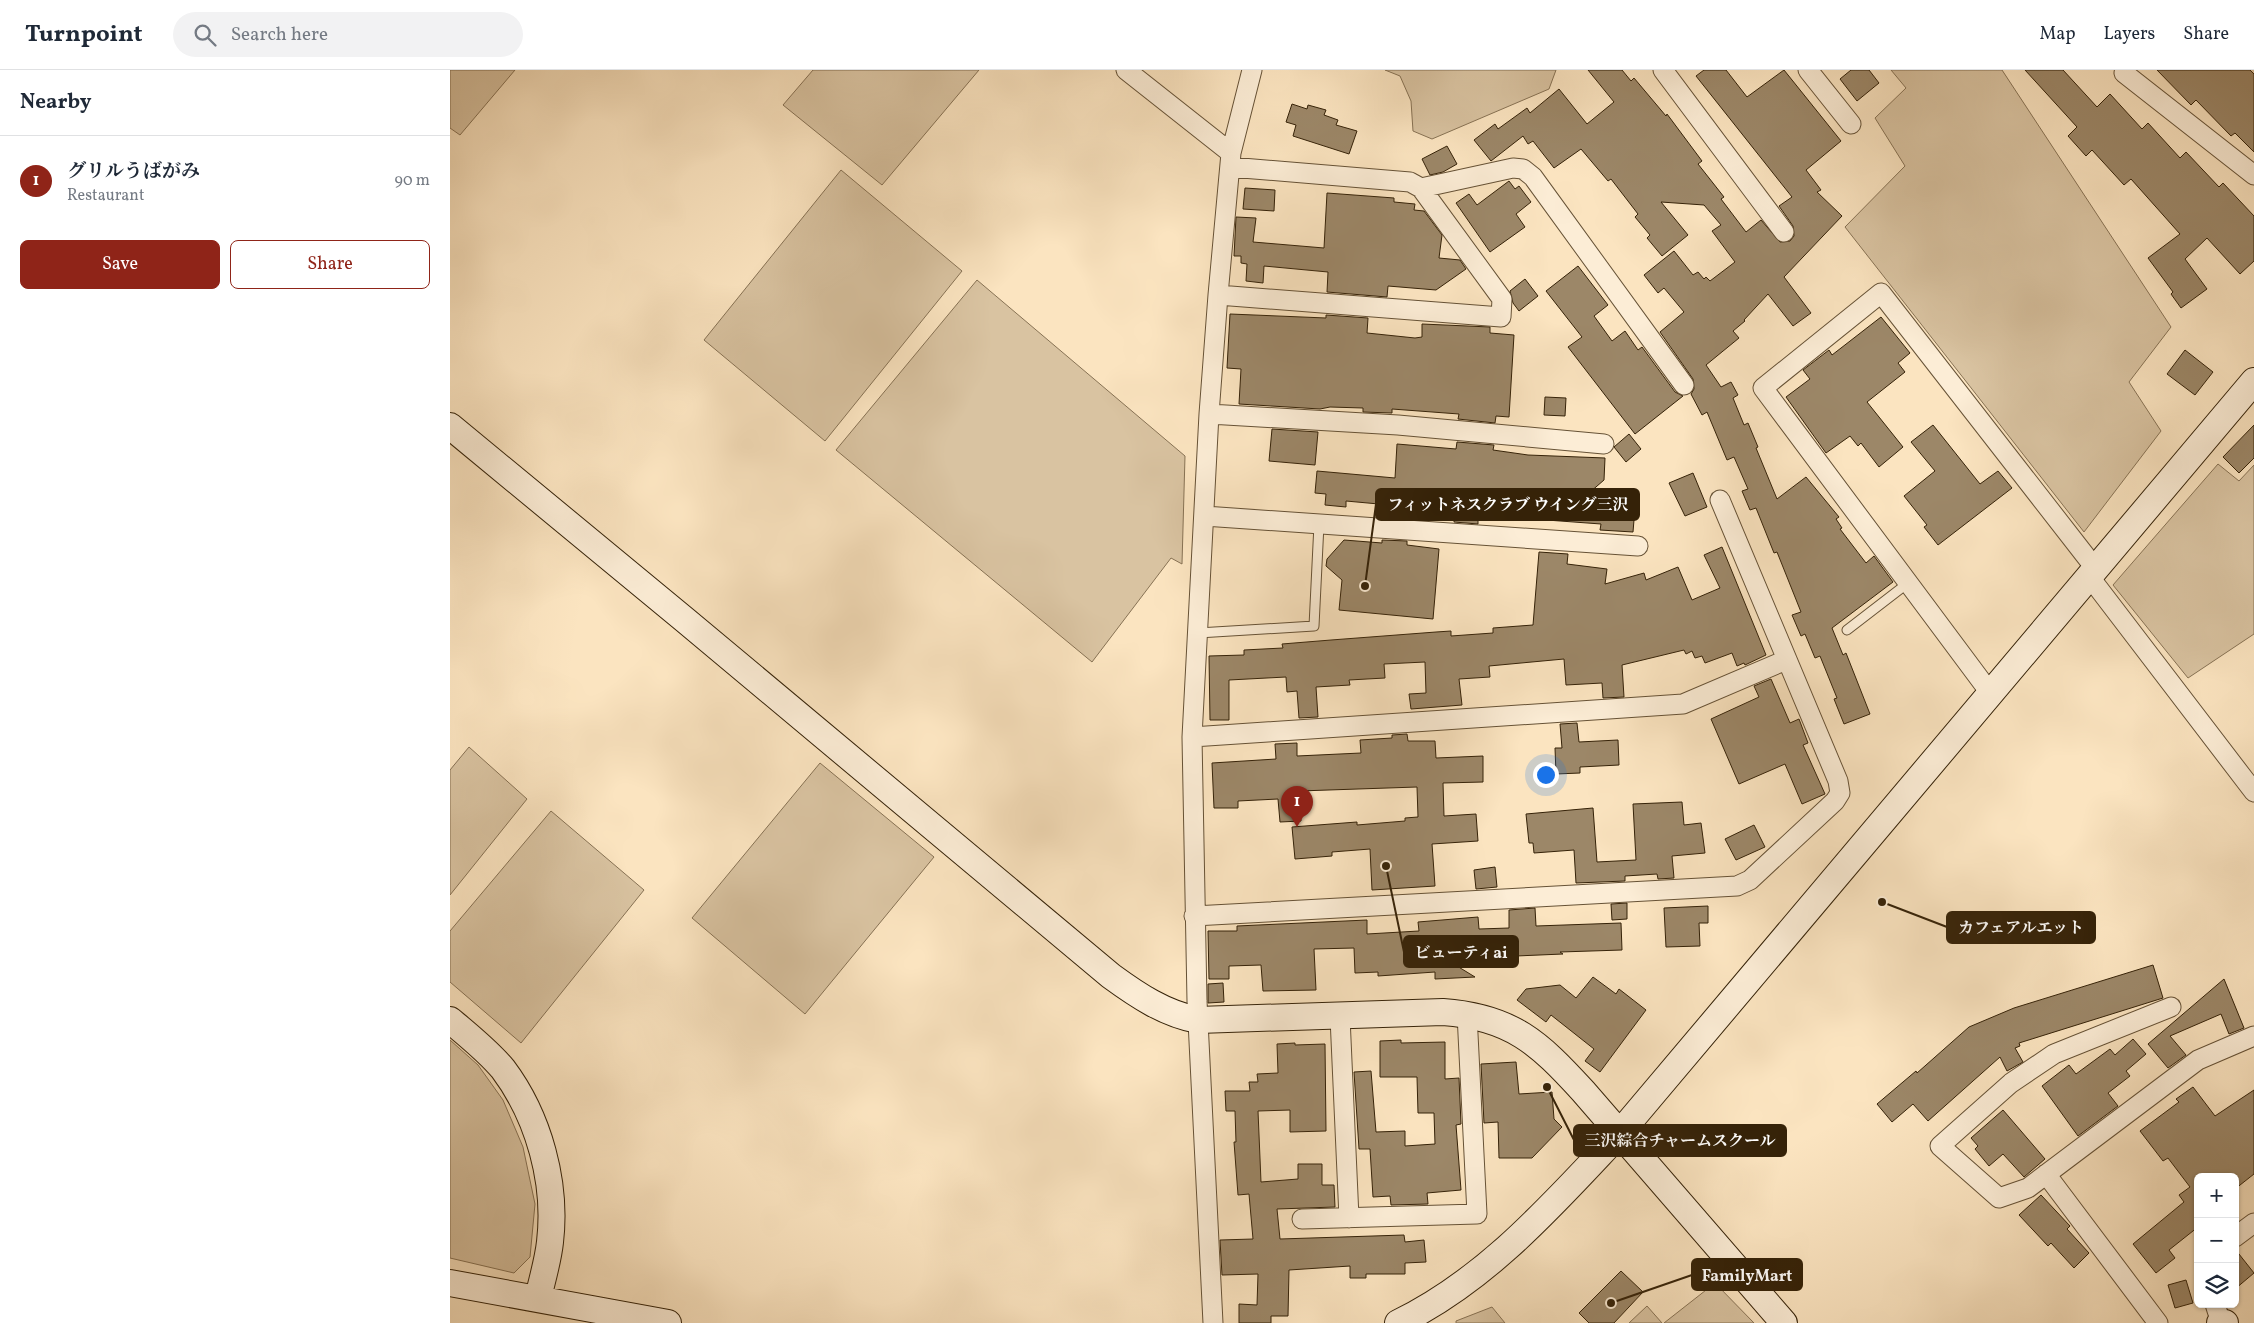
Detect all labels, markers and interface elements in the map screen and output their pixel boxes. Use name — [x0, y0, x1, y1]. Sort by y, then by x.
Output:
search box — [173, 12, 523, 57]
text: Turnpoint — [25, 18, 143, 52]
icon: search — [191, 21, 219, 49]
text: Search here — [231, 22, 328, 48]
text: Map — [2039, 22, 2075, 47]
text: Layers — [2103, 22, 2155, 47]
text: Share — [2183, 22, 2229, 47]
text: Nearby — [20, 88, 91, 117]
text: グリルうばがみ — [67, 159, 200, 185]
text: 1 — [33, 170, 39, 192]
text: 90 m — [394, 170, 430, 192]
text: Restaurant — [67, 185, 145, 207]
button: Save — [20, 240, 220, 289]
button: Share — [230, 240, 430, 289]
callout: フィットネスクラブ ウイング三沢 — [1376, 489, 1639, 520]
text: フィットネスクラブ ウイング三沢 — [1388, 495, 1628, 517]
your location — [1533, 762, 1559, 788]
pin: 1 — [1281, 786, 1313, 827]
callout: カフェアルエット — [1947, 912, 2095, 943]
text: カフェアルエット — [1958, 918, 2084, 940]
callout: ビューティai — [1404, 936, 1518, 967]
text: ビューティai — [1414, 943, 1508, 965]
callout: 三沢綜合チャームスクール — [1574, 1125, 1786, 1156]
text: 三沢綜合チャームスクール — [1584, 1131, 1776, 1153]
map controls — [2194, 1173, 2239, 1308]
button: + — [2194, 1173, 2239, 1218]
button: − — [2194, 1218, 2239, 1263]
callout: FamilyMart — [1692, 1259, 1802, 1290]
button: layers — [2194, 1263, 2239, 1308]
text: FamilyMart — [1702, 1266, 1792, 1288]

